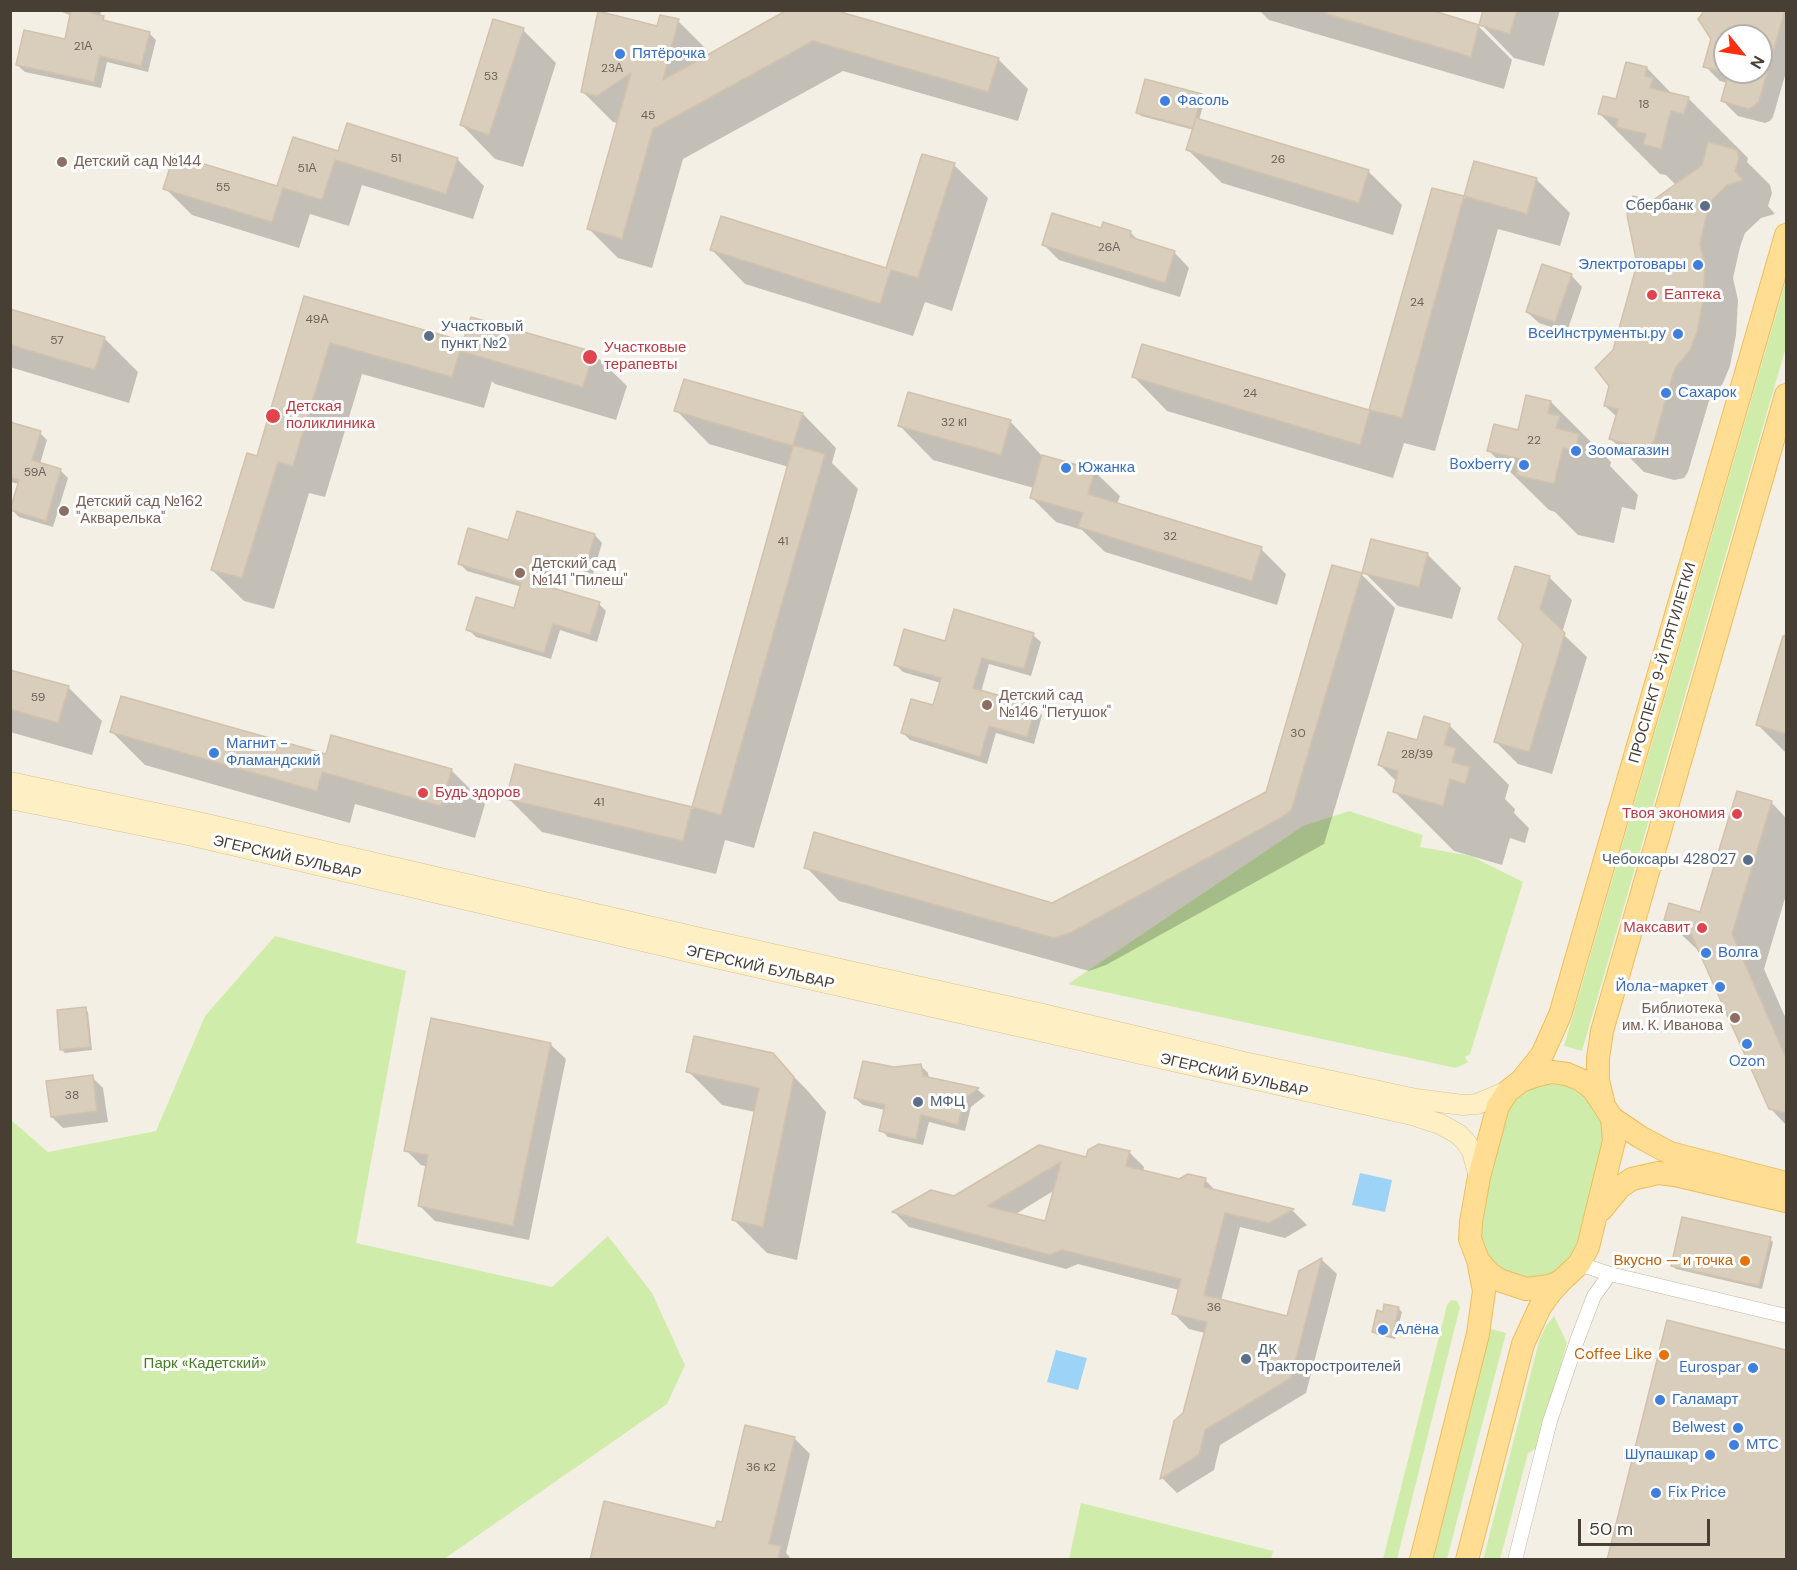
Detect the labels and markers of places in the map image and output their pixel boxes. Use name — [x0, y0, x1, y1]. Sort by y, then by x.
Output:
place label: Пятёрочка — [632, 45, 706, 63]
marker: Пятёрочка — [613, 47, 627, 61]
place label: Фасоль — [1177, 92, 1229, 110]
marker: Фасоль — [1158, 94, 1172, 108]
place label: Детский сад №144 — [74, 153, 201, 171]
marker: Детский сад №144 — [55, 155, 69, 169]
place label: Сбербанк — [1626, 197, 1693, 215]
marker: Сбербанк — [1698, 199, 1712, 213]
place label: Электротовары — [1578, 256, 1686, 274]
marker: Электротовары — [1691, 258, 1705, 272]
place label: Еаптека — [1664, 286, 1721, 304]
marker: Еаптека — [1645, 288, 1659, 302]
place label: Участковый пункт №2 — [441, 318, 523, 353]
place label: ВсеИнструменты.ру — [1528, 325, 1666, 343]
marker: ВсеИнструменты.ру — [1671, 327, 1685, 341]
marker: Участковый пункт №2 — [422, 329, 436, 343]
place label: Участковые терапевты — [604, 339, 686, 374]
marker: Участковые терапевты — [581, 348, 599, 366]
place label: Сахарок — [1678, 384, 1736, 402]
marker: Сахарок — [1659, 386, 1673, 400]
place label: Детская поликлиника — [286, 398, 375, 433]
marker: Детская поликлиника — [264, 407, 282, 425]
place label: Зоомагазин — [1588, 442, 1669, 460]
marker: Зоомагазин — [1569, 444, 1583, 458]
place label: Boxberry — [1450, 456, 1512, 474]
marker: Boxberry — [1517, 458, 1531, 472]
place label: Южанка — [1078, 459, 1135, 477]
marker: Южанка — [1059, 461, 1073, 475]
place label: Детский сад №162 "Акварелька" — [76, 493, 203, 528]
marker: Детский сад №162 "Акварелька" — [57, 504, 71, 518]
place label: Детский сад №141 "Пилеш" — [532, 555, 628, 590]
marker: Детский сад №141 "Пилеш" — [513, 566, 527, 580]
place label: Детский сад №146 "Петушок" — [999, 687, 1111, 722]
marker: Детский сад №146 "Петушок" — [980, 698, 994, 712]
place label: Магнит - Фламандский — [226, 735, 321, 770]
marker: Магнит - Фламандский — [207, 746, 221, 760]
place label: Будь здоров — [435, 784, 520, 802]
marker: Будь здоров — [416, 786, 430, 800]
place label: Твоя экономия — [1622, 805, 1725, 823]
marker: Твоя экономия — [1730, 807, 1744, 821]
place label: Чебоксары 428027 — [1602, 851, 1736, 869]
marker: Чебоксары 428027 — [1741, 853, 1755, 867]
place label: Максавит — [1623, 919, 1690, 937]
marker: Максавит — [1695, 921, 1709, 935]
place label: Волга — [1718, 944, 1758, 962]
marker: Волга — [1699, 946, 1713, 960]
place label: Йола-маркет — [1616, 978, 1708, 996]
marker: Йола-маркет — [1713, 980, 1727, 994]
place label: Библиотека им. К. Иванова — [1622, 1000, 1723, 1035]
marker: Библиотека им. К. Иванова — [1728, 1011, 1742, 1025]
marker: Ozon — [1740, 1037, 1754, 1051]
place label: Ozon — [1729, 1053, 1765, 1071]
place label: МФЦ — [930, 1093, 965, 1111]
marker: МФЦ — [911, 1095, 925, 1109]
place label: Вкусно — и точка — [1614, 1252, 1733, 1270]
marker: Вкусно — и точка — [1738, 1254, 1752, 1268]
place label: Алёна — [1395, 1321, 1439, 1339]
marker: Алёна — [1376, 1323, 1390, 1337]
place label: ДК Тракторостроителей — [1258, 1341, 1401, 1376]
place label: Coffee Like — [1574, 1346, 1652, 1364]
marker: Coffee Like — [1657, 1348, 1671, 1362]
marker: ДК Тракторостроителей — [1239, 1352, 1253, 1366]
place label: Eurospar — [1679, 1359, 1741, 1377]
marker: Eurospar — [1746, 1361, 1760, 1375]
place label: Галамарт — [1672, 1391, 1738, 1409]
marker: Галамарт — [1653, 1393, 1667, 1407]
place label: Belwest — [1672, 1419, 1726, 1437]
marker: Belwest — [1731, 1421, 1745, 1435]
place label: МТС — [1746, 1436, 1778, 1454]
marker: МТС — [1727, 1438, 1741, 1452]
place label: Шупашкар — [1625, 1446, 1698, 1464]
marker: Шупашкар — [1703, 1448, 1717, 1462]
place label: Fix Price — [1668, 1484, 1726, 1502]
marker: Fix Price — [1649, 1486, 1663, 1500]

